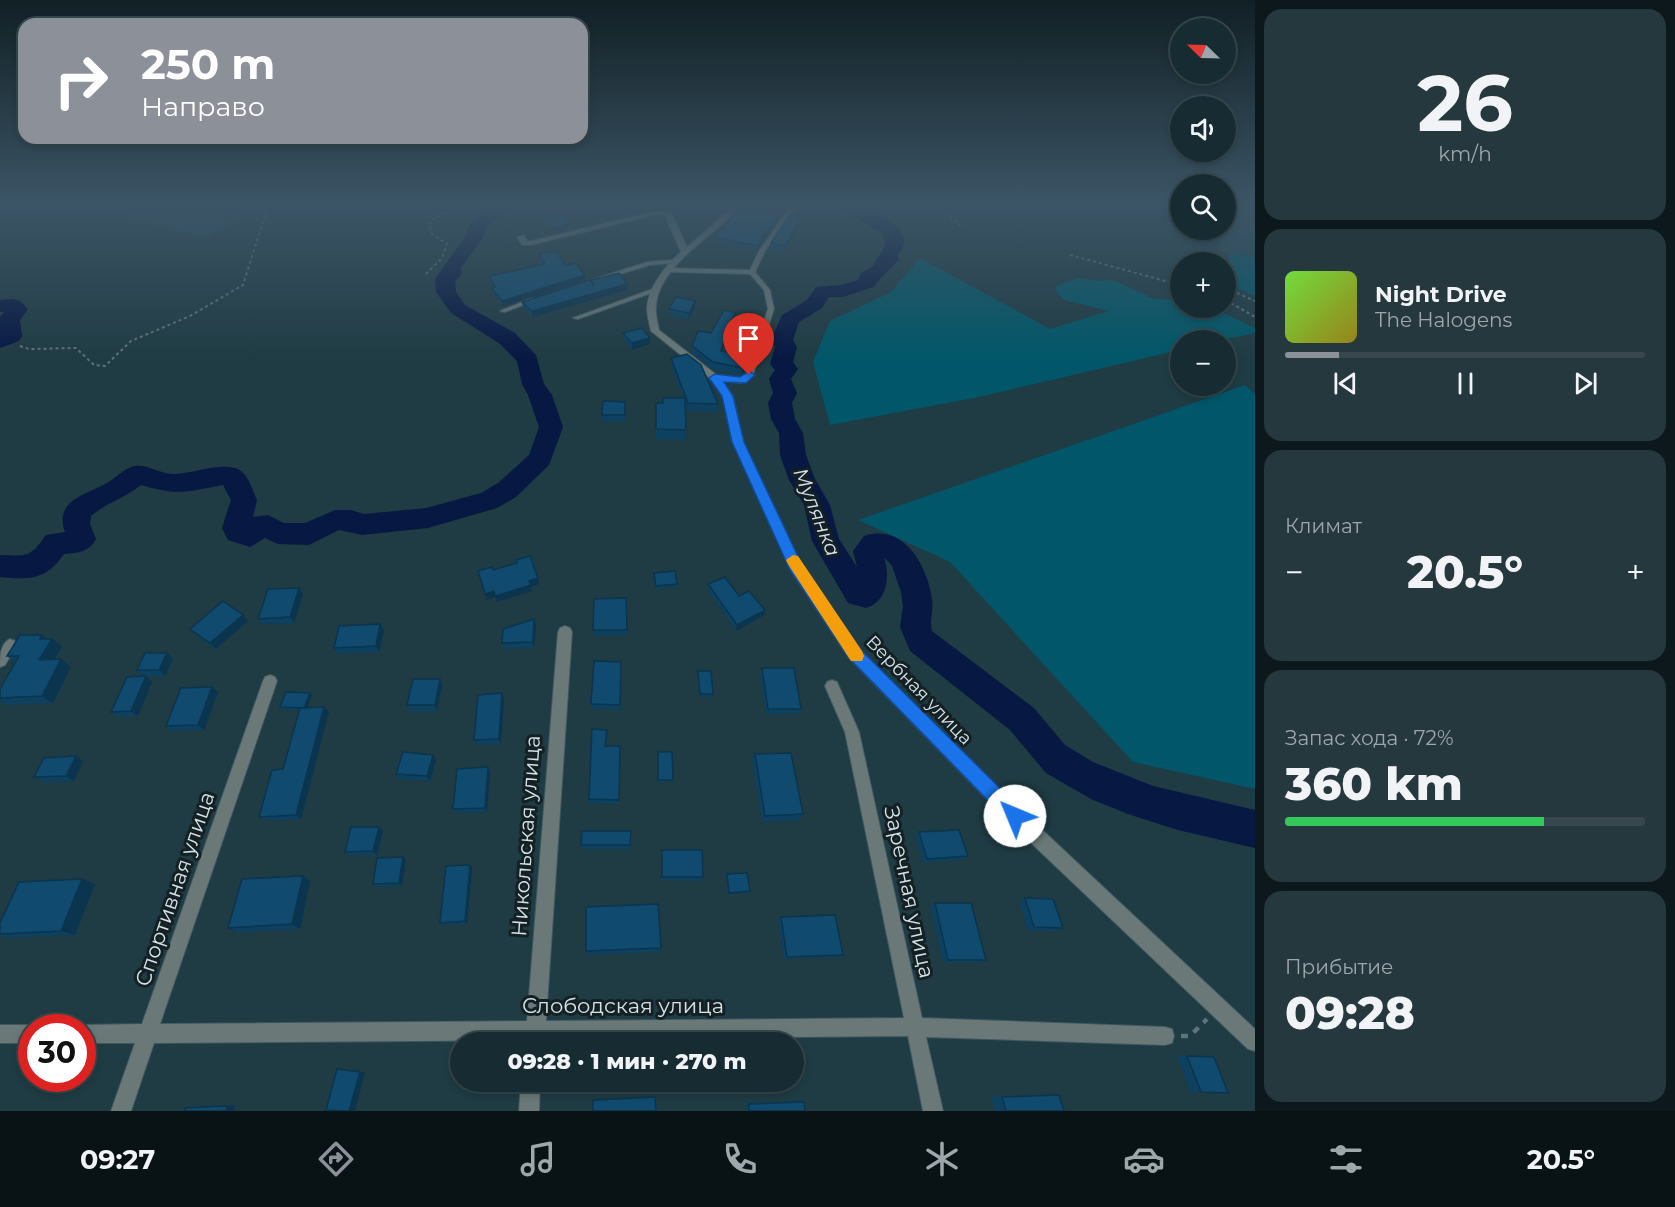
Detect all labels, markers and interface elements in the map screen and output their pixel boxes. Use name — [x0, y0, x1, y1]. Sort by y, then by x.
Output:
north arrow — [1170, 18, 1236, 84]
map controls — [1170, 18, 1236, 396]
text: 250 m — [141, 38, 275, 90]
icon: right — [42, 42, 120, 120]
text: 26 — [1417, 55, 1513, 151]
text: Направо — [141, 90, 265, 123]
button: sound — [1170, 96, 1236, 162]
text: km/h — [1438, 142, 1492, 166]
button: search — [1170, 174, 1236, 240]
button: + — [1170, 252, 1236, 318]
text: Night Drive — [1375, 281, 1507, 308]
text: The Halogens — [1375, 308, 1512, 332]
pin — [723, 313, 774, 375]
icon: arrive — [732, 322, 765, 355]
button: − — [1170, 330, 1236, 396]
icon: previous — [1329, 367, 1362, 400]
icon: pause — [1449, 367, 1482, 400]
icon: next — [1569, 367, 1602, 400]
water label: Мулянка — [788, 464, 846, 560]
text: Климат — [1285, 514, 1362, 538]
text: 20.5° — [1407, 544, 1523, 599]
text: − — [1285, 552, 1304, 592]
text: + — [1626, 552, 1645, 592]
street label: Вербная улица — [861, 631, 977, 749]
text: Запас хода · 72% — [1285, 726, 1454, 750]
street label: Никольская улица — [506, 734, 545, 937]
text: 360 km — [1285, 756, 1463, 811]
position arrow — [983, 784, 1047, 848]
street label: Спортивная улица — [130, 788, 220, 989]
street label: Заречная улица — [879, 803, 940, 980]
text: Прибытие — [1285, 955, 1393, 979]
text: 09:28 — [1285, 985, 1415, 1040]
street label: Слободская улица — [522, 993, 724, 1018]
speed limit sign: 30 — [18, 1014, 96, 1092]
text: 09:28 · 1 мин · 270 m — [507, 1048, 747, 1075]
icon: directions — [315, 1138, 357, 1180]
icon: music — [517, 1138, 559, 1180]
icon: phone — [719, 1138, 761, 1180]
icon: climate — [921, 1138, 963, 1180]
icon: car — [1123, 1138, 1165, 1180]
icon: filters — [1325, 1138, 1367, 1180]
text: 09:27 — [80, 1143, 155, 1176]
text: 20.5° — [1527, 1143, 1595, 1176]

